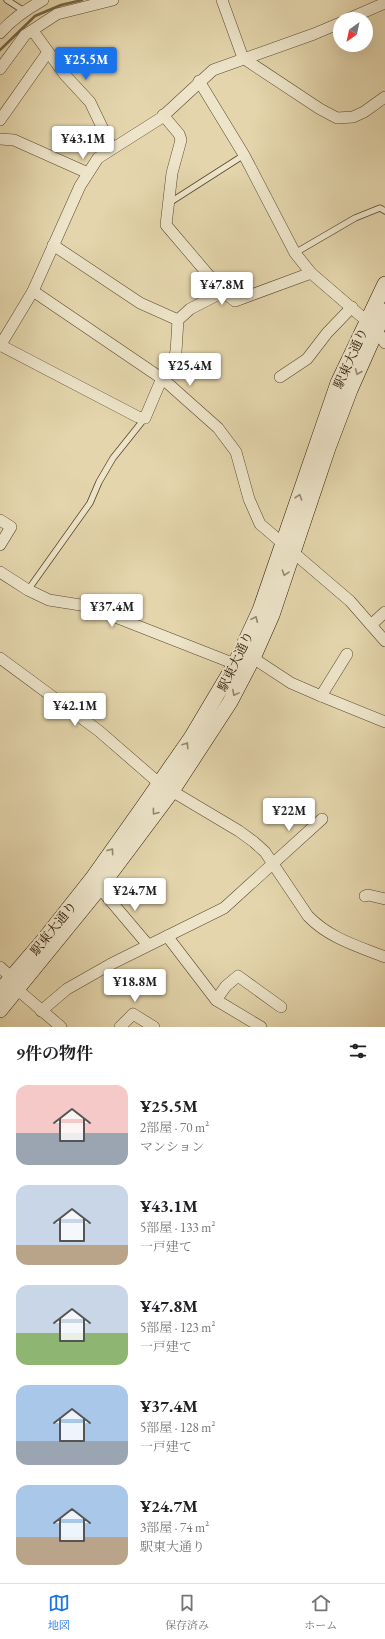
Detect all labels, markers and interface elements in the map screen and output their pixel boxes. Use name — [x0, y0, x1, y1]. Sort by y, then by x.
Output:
north arrow — [333, 12, 373, 52]
map controls — [333, 12, 373, 52]
pin: ¥25.5M — [53, 47, 119, 81]
text: ¥25.5M — [64, 51, 108, 68]
pin: ¥43.1M — [50, 126, 116, 160]
text: ¥43.1M — [61, 130, 105, 147]
pin: ¥47.8M — [189, 272, 255, 306]
text: ¥47.8M — [200, 276, 244, 293]
street label: 駅東大通り — [329, 325, 371, 391]
pin: ¥25.4M — [157, 353, 223, 387]
text: ¥25.4M — [168, 357, 212, 374]
one-way arrow — [354, 368, 362, 375]
one-way arrow — [294, 493, 303, 500]
one-way arrow — [282, 569, 290, 576]
pin: ¥37.4M — [79, 594, 145, 628]
text: ¥37.4M — [90, 598, 134, 615]
one-way arrow — [251, 616, 259, 623]
street label: 駅東大通り — [214, 628, 257, 694]
one-way arrow — [232, 688, 240, 696]
pin: ¥42.1M — [42, 693, 108, 727]
text: ¥42.1M — [53, 697, 97, 714]
one-way arrow — [181, 742, 189, 749]
pin: ¥22M — [265, 798, 313, 832]
text: ¥22M — [272, 802, 306, 819]
one-way arrow — [153, 808, 160, 815]
one-way arrow — [107, 849, 114, 856]
pin: ¥24.7M — [102, 878, 168, 912]
text: ¥24.7M — [113, 882, 157, 899]
street label: 駅東大通り — [26, 898, 80, 959]
pin: ¥18.8M — [102, 969, 168, 1003]
text: ¥18.8M — [113, 973, 157, 990]
icon: filters — [347, 1040, 369, 1062]
text: 9件の物件 — [16, 1042, 93, 1064]
text: ¥25.5M — [140, 1095, 198, 1117]
icon: home — [48, 1101, 96, 1149]
text: 2部屋 · 70 m² — [140, 1119, 209, 1136]
text: マンション — [140, 1138, 204, 1155]
text: ¥43.1M — [140, 1195, 198, 1217]
icon: home — [48, 1201, 96, 1249]
text: 5部屋 · 133 m² — [140, 1219, 215, 1236]
text: 一戸建て — [140, 1238, 192, 1255]
text: ¥47.8M — [140, 1295, 198, 1317]
icon: home — [48, 1301, 96, 1349]
text: 5部屋 · 123 m² — [140, 1319, 215, 1336]
text: 一戸建て — [140, 1338, 192, 1355]
text: ¥37.4M — [140, 1395, 198, 1417]
icon: home — [48, 1401, 96, 1449]
text: 5部屋 · 128 m² — [140, 1419, 215, 1436]
text: 一戸建て — [140, 1438, 192, 1455]
text: ¥24.7M — [140, 1495, 198, 1517]
icon: home — [48, 1501, 96, 1549]
text: 3部屋 · 74 m² — [140, 1519, 209, 1536]
text: 駅東大通り — [140, 1538, 205, 1555]
tab: 地図 — [48, 1592, 70, 1632]
tab: 保存済み — [165, 1592, 209, 1632]
tab: ホーム — [304, 1592, 337, 1632]

